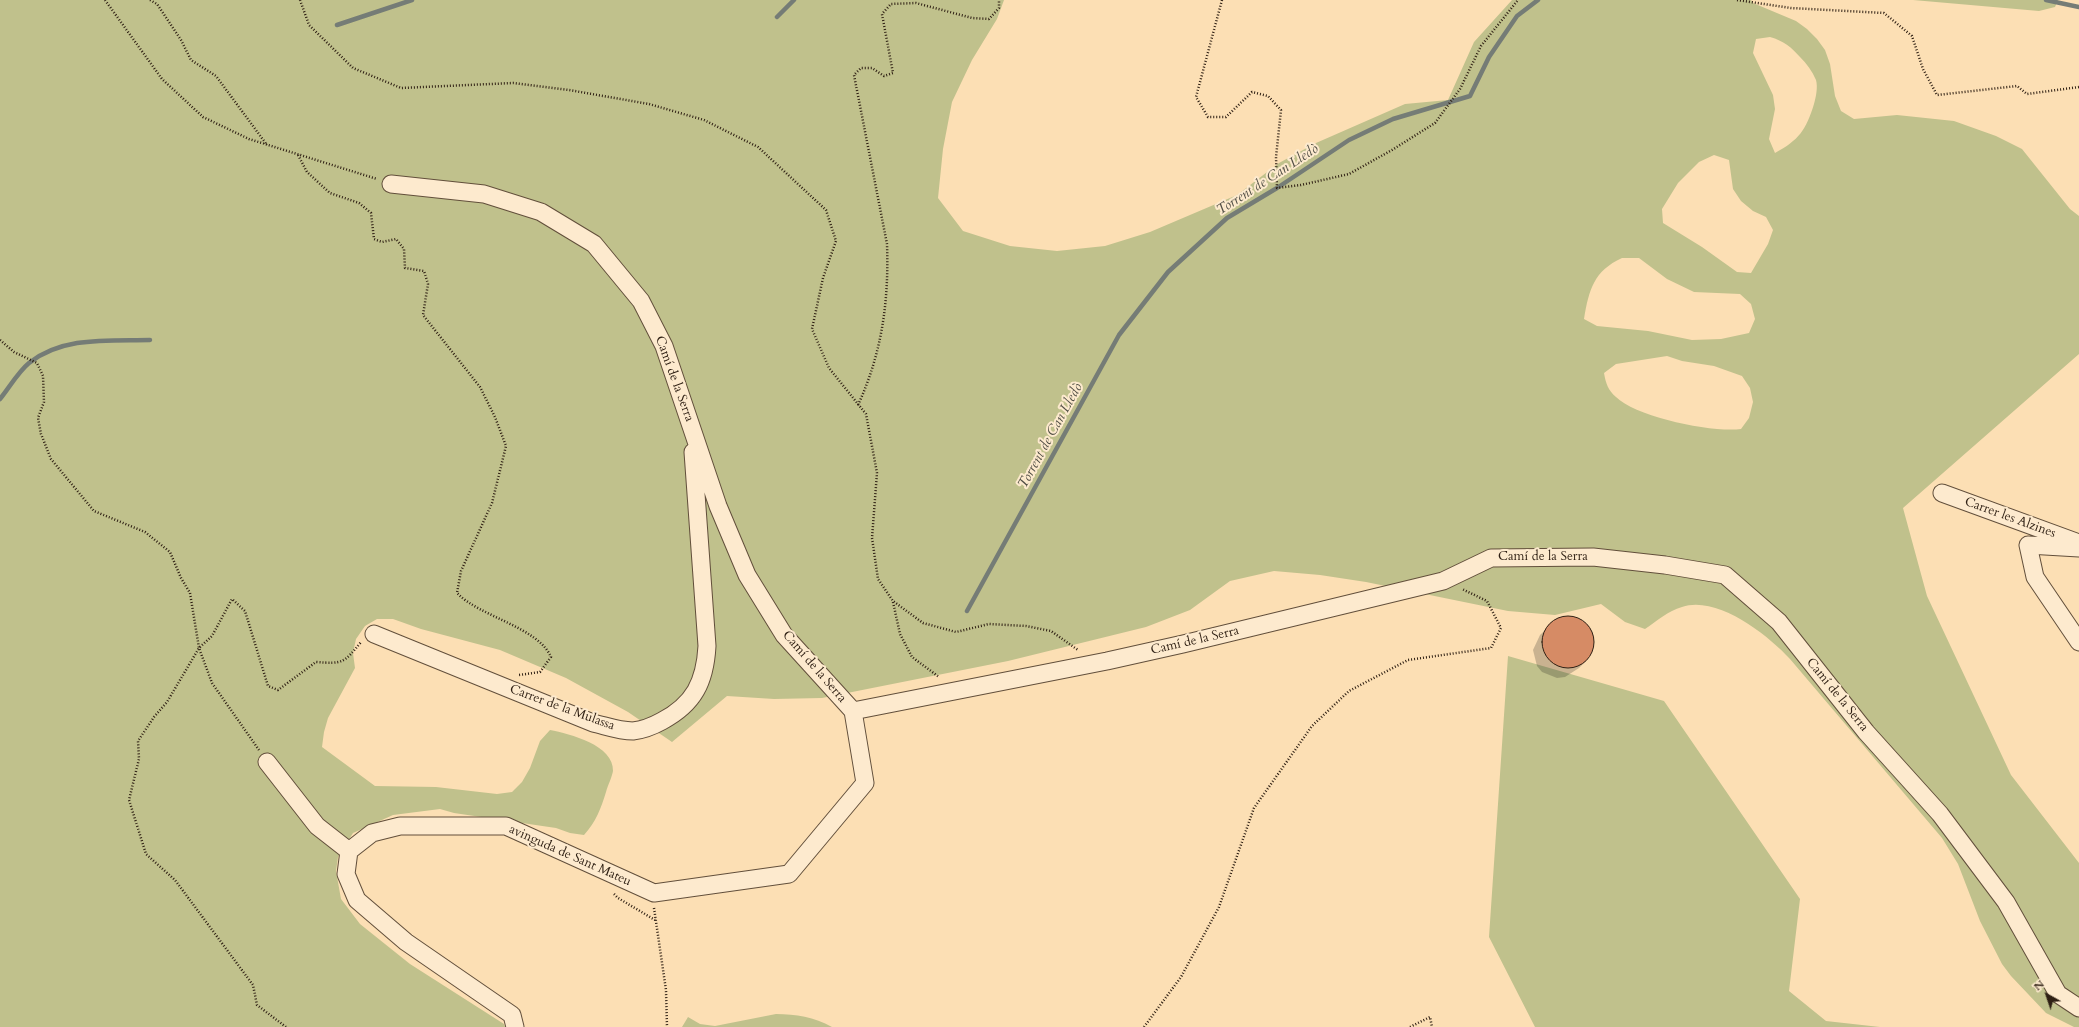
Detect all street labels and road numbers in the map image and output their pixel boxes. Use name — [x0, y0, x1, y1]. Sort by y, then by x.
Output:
street label: Camí de la Serra — [651, 334, 697, 424]
street label: Carrer les Alzines — [1962, 494, 2058, 542]
street label: Camí de la Serra — [1498, 549, 1588, 565]
street label: Camí de la Serra — [1149, 623, 1241, 659]
street label: Camí de la Serra — [779, 628, 849, 706]
street label: Camí de la Serra — [1803, 655, 1871, 735]
street label: Carrer de la Mulassa — [507, 682, 617, 734]
street label: avinguda de Sant Mateu — [506, 822, 634, 890]

